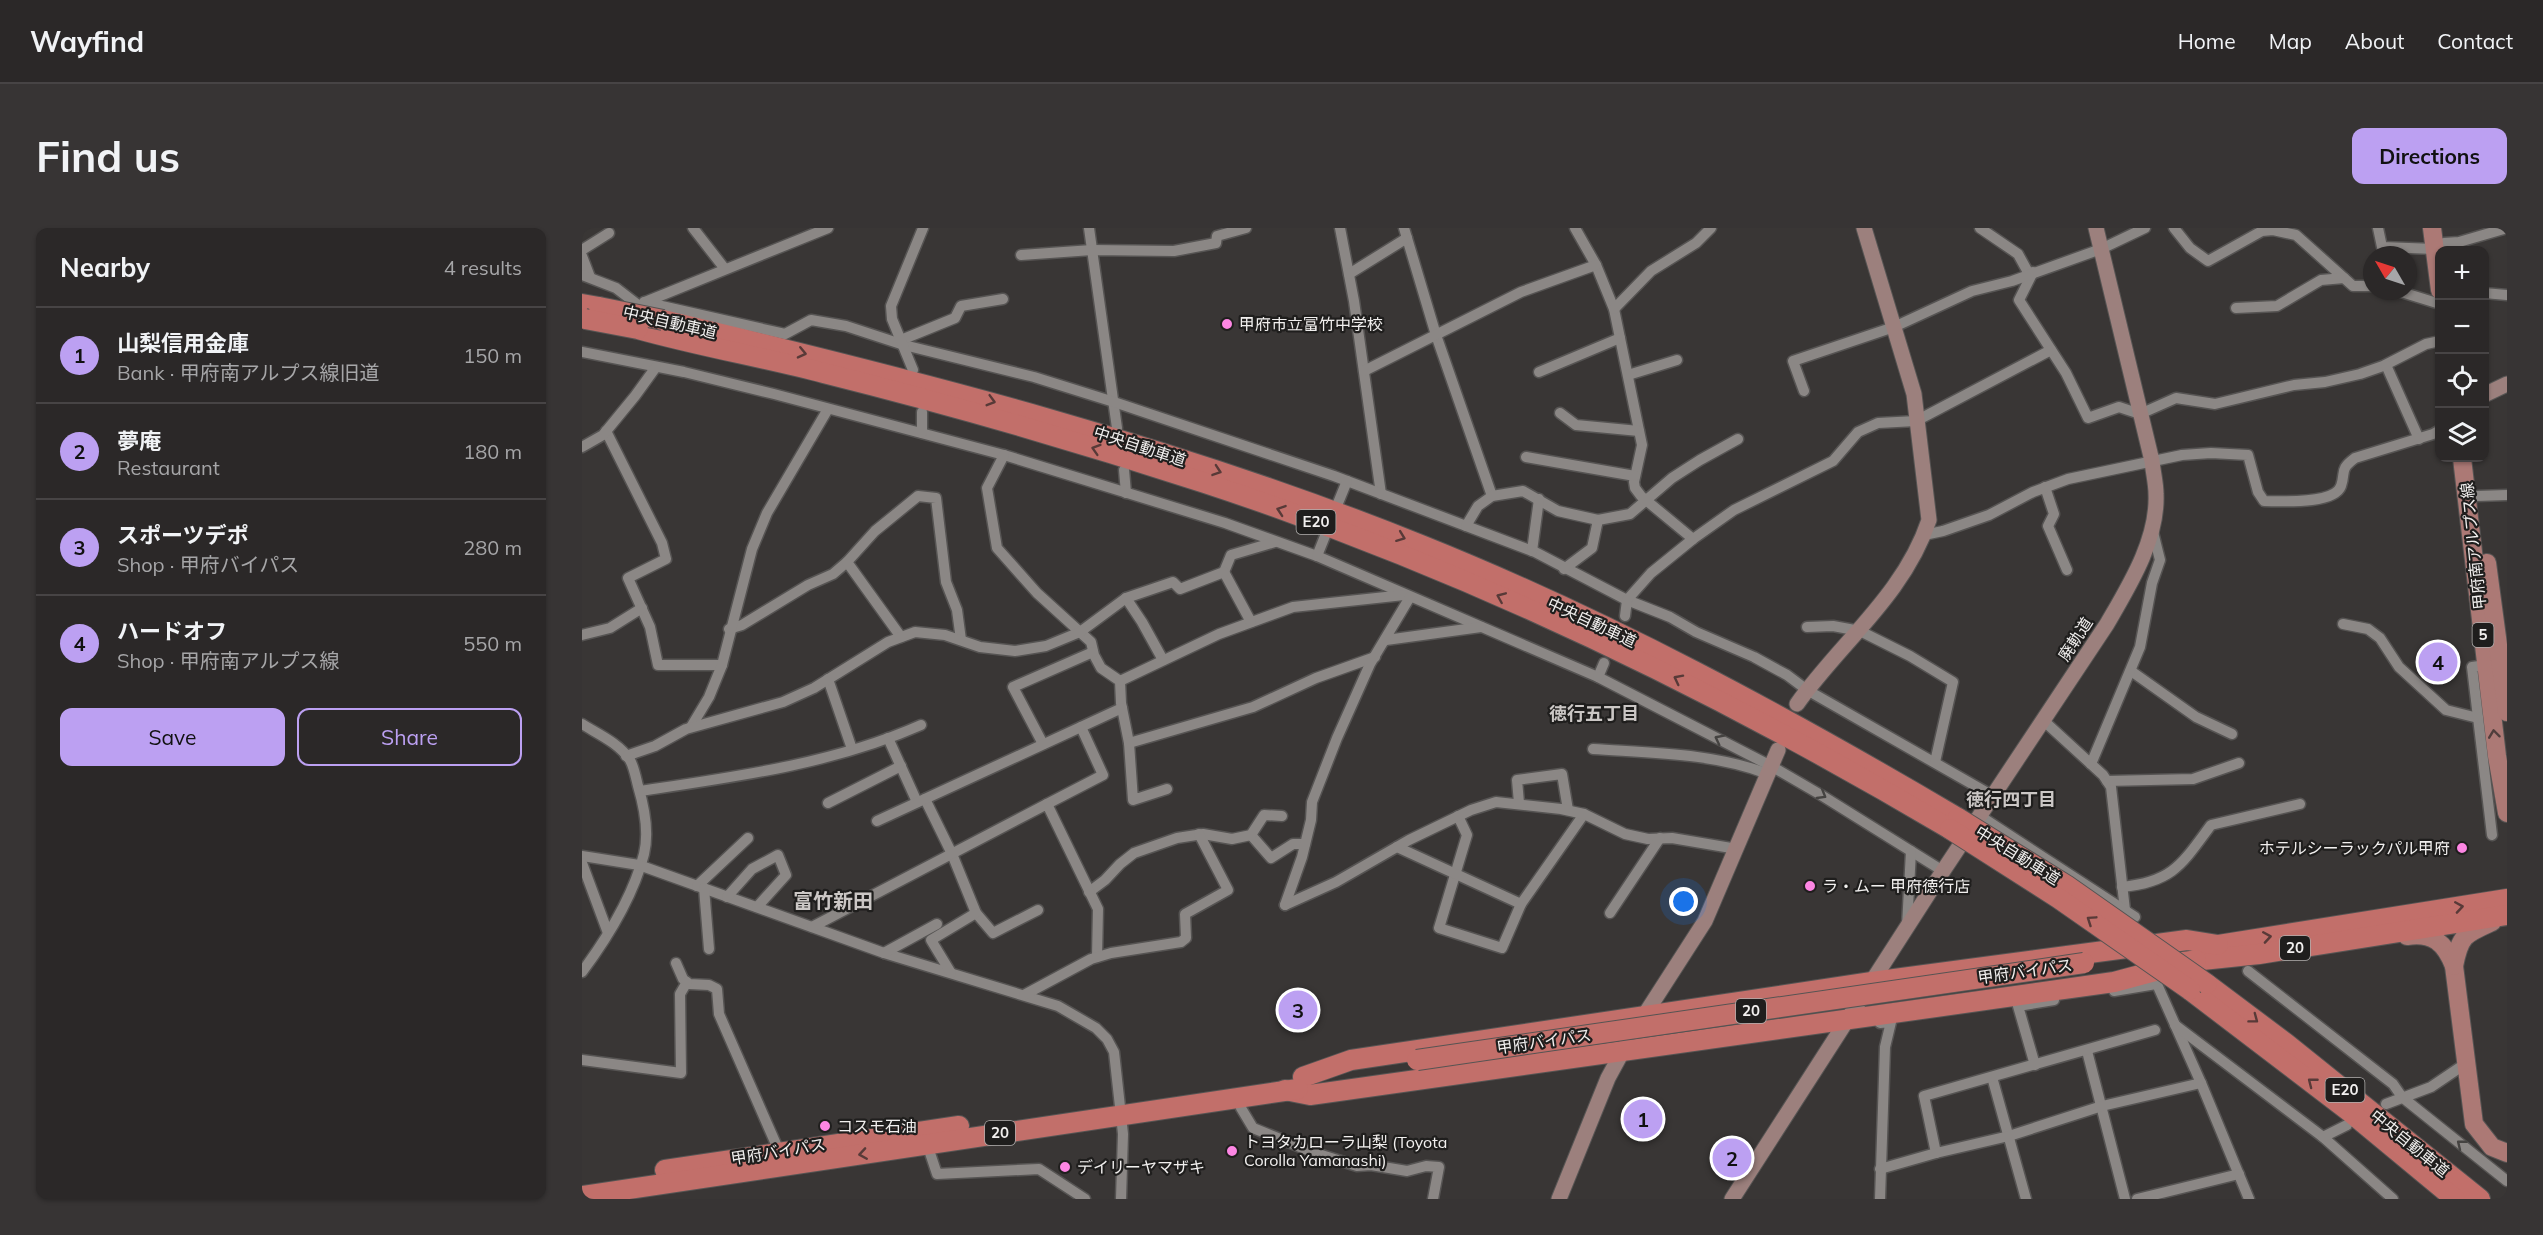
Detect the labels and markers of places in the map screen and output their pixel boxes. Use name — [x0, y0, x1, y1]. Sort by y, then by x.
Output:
place label: 甲府市立富竹中学校 — [1239, 314, 1383, 334]
marker: 甲府市立富竹中学校 — [1220, 317, 1234, 331]
pin: 4 — [2418, 640, 2458, 684]
place label: ホテルシーラックパル甲府 — [2259, 838, 2450, 858]
marker: ホテルシーラックパル甲府 — [2455, 841, 2469, 855]
place label: ラ・ムー 甲府徳行店 — [1822, 876, 1970, 896]
marker: ラ・ムー 甲府徳行店 — [1803, 879, 1817, 893]
pin: 3 — [1278, 988, 1318, 1032]
pin: 1 — [1624, 1096, 1662, 1142]
place label: コスモ石油 — [837, 1116, 917, 1136]
marker: コスモ石油 — [818, 1119, 832, 1133]
place label: トヨタカローラ山梨 (Toyota Corolla Yamanashi) — [1244, 1132, 1447, 1170]
pin: 2 — [1712, 1136, 1752, 1180]
marker: トヨタカローラ山梨 (Toyota Corolla Yamanashi) — [1225, 1144, 1239, 1158]
place label: デイリーヤマザキ — [1077, 1157, 1205, 1177]
marker: デイリーヤマザキ — [1058, 1160, 1072, 1174]

